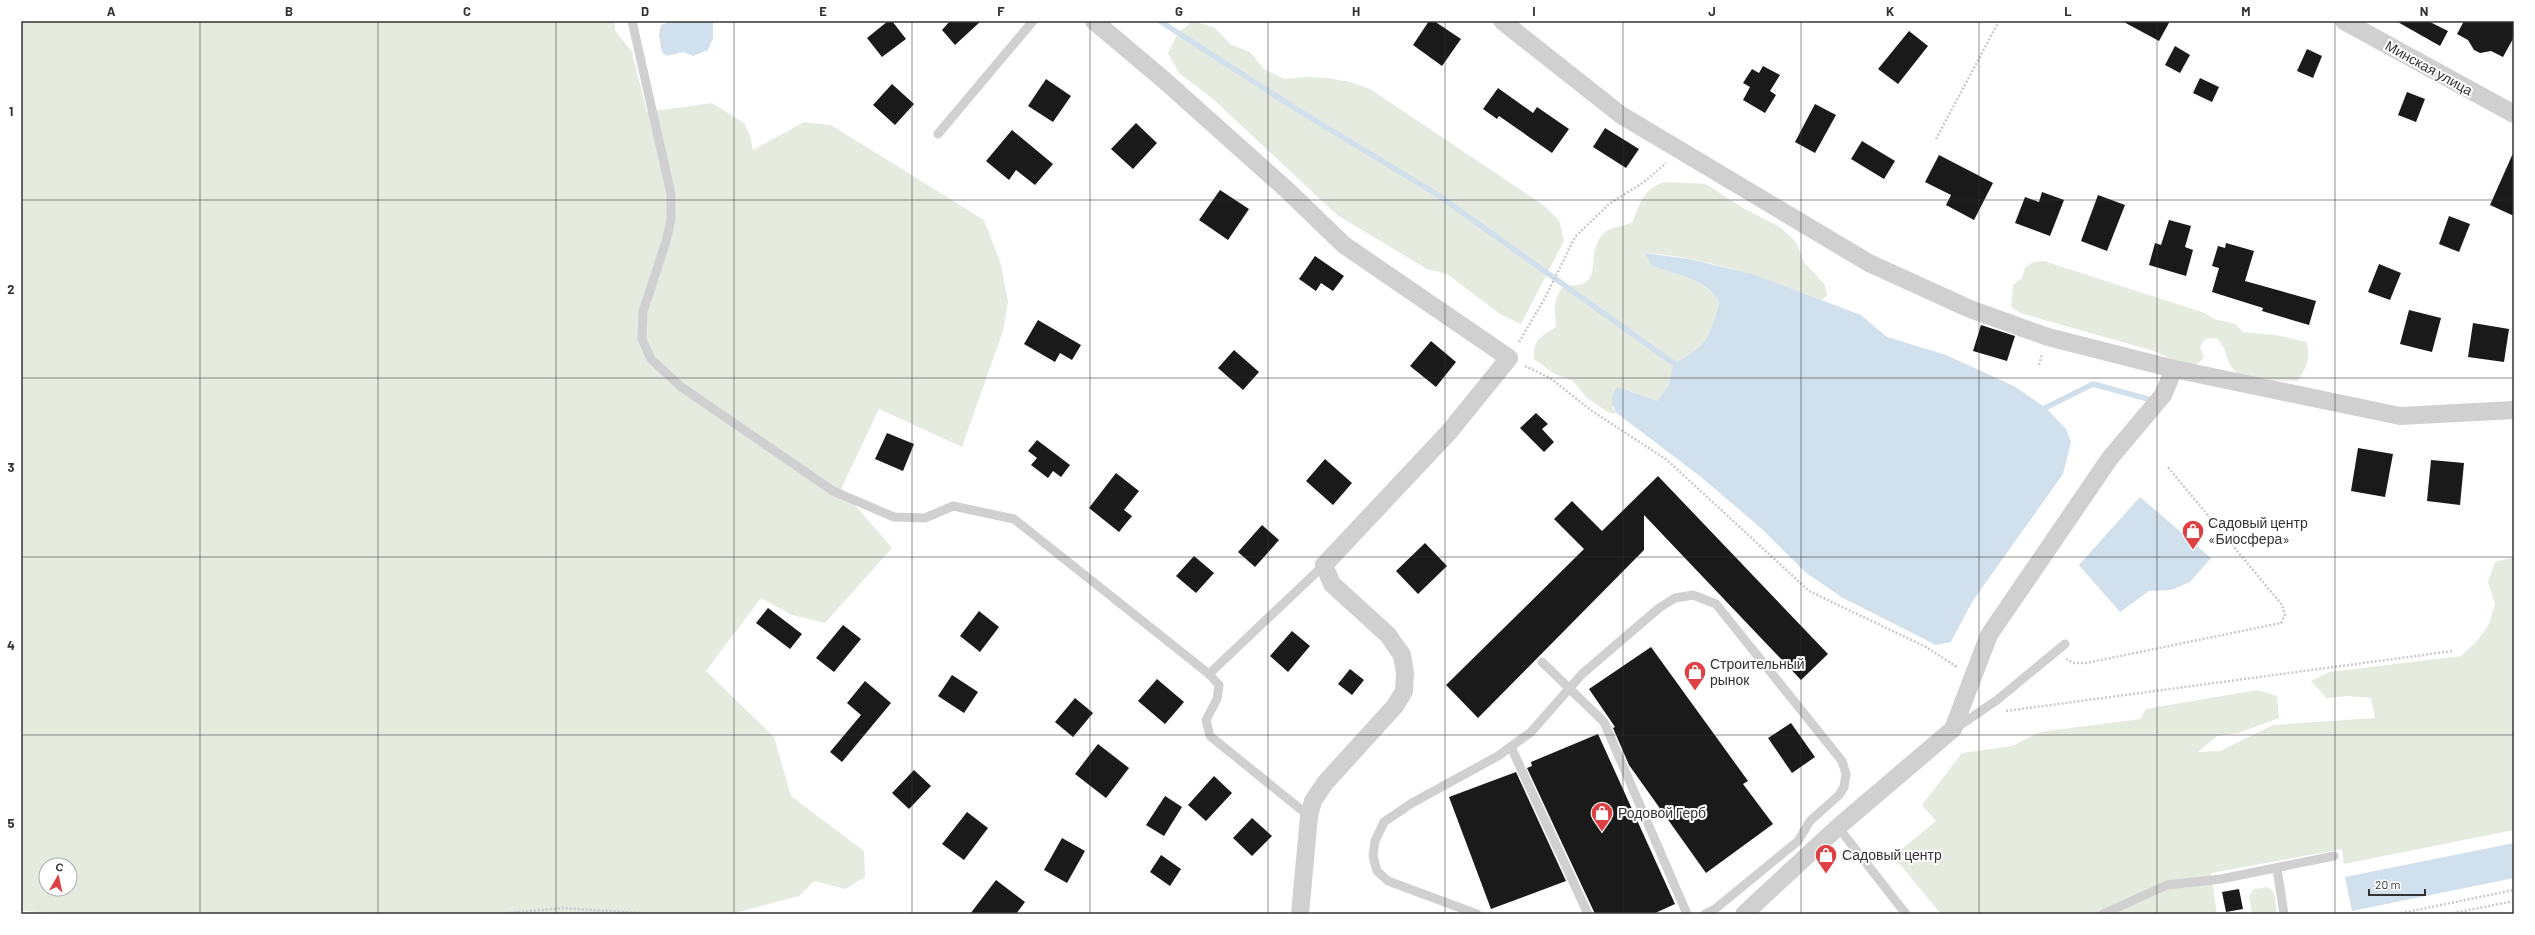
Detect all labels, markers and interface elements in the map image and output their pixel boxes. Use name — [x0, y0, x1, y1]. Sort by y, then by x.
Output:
text: A — [107, 3, 116, 19]
text: B — [285, 3, 293, 19]
text: C — [463, 3, 471, 19]
text: D — [641, 3, 649, 19]
text: E — [819, 3, 827, 19]
text: F — [997, 3, 1005, 19]
text: G — [1175, 3, 1183, 19]
text: H — [1352, 3, 1360, 19]
text: I — [1532, 3, 1536, 19]
text: J — [1708, 3, 1716, 19]
text: K — [1886, 3, 1894, 19]
text: L — [2064, 3, 2072, 19]
text: M — [2241, 3, 2251, 19]
text: N — [2420, 3, 2428, 19]
street label: Минская улица — [2383, 37, 2476, 99]
text: 1 — [9, 103, 13, 119]
text: 2 — [7, 281, 15, 297]
text: 3 — [7, 459, 15, 475]
place label: Садовый центр «Биосфера» — [2208, 514, 2308, 547]
shop icon: Садовый центр «Биосфера» — [2180, 518, 2206, 551]
text: 4 — [7, 637, 15, 653]
place label: Строительный рынок — [1710, 655, 1805, 688]
shop icon: Строительный рынок — [1682, 659, 1708, 692]
shop icon: Родовой Герб — [1589, 800, 1615, 833]
place label: Родовой Герб — [1618, 804, 1706, 821]
text: 5 — [7, 815, 15, 831]
shop icon: Садовый центр — [1813, 842, 1839, 875]
place label: Садовый центр — [1842, 846, 1942, 863]
north arrow — [38, 857, 78, 897]
text: С — [55, 860, 65, 874]
scale bar — [2369, 871, 2425, 897]
text: 20 m — [2375, 877, 2401, 891]

